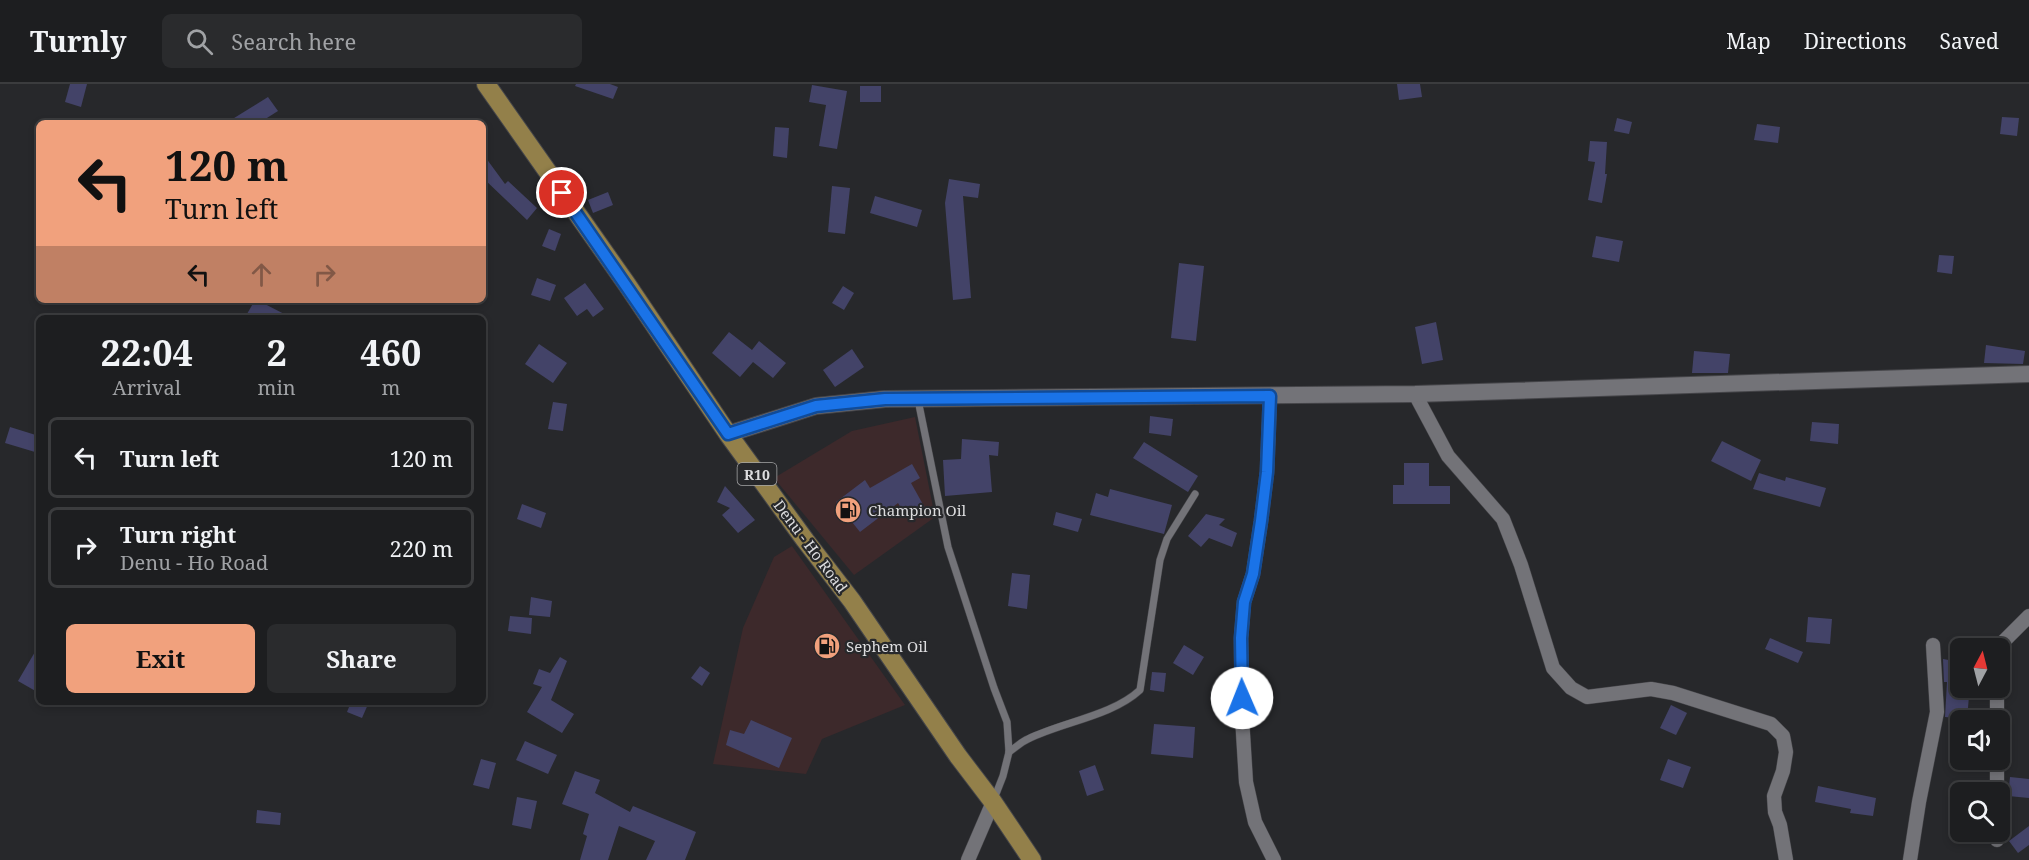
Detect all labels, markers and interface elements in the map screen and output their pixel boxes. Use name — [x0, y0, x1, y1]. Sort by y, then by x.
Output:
search box — [162, 14, 582, 68]
text: Turnly — [30, 22, 126, 60]
icon: search — [183, 25, 216, 58]
text: Search here — [231, 26, 356, 56]
text: Map — [1726, 27, 1771, 55]
text: Directions — [1804, 27, 1906, 55]
text: Saved — [1939, 27, 1999, 55]
text: 120 m — [165, 136, 289, 193]
icon: left — [66, 144, 144, 222]
pin — [536, 167, 587, 218]
icon: arrive — [545, 176, 578, 209]
text: Turn left — [165, 190, 278, 227]
icon: left — [182, 258, 215, 291]
icon: ahead — [245, 258, 278, 291]
icon: right — [308, 258, 341, 291]
text: 22:04 — [101, 328, 193, 377]
text: 2 — [266, 328, 287, 377]
text: 460 — [360, 328, 421, 377]
text: Arrival — [113, 374, 181, 401]
text: min — [258, 374, 296, 401]
text: m — [381, 374, 400, 401]
icon: left — [69, 441, 102, 474]
text: Turn left — [120, 443, 219, 473]
text: 120 m — [390, 443, 453, 473]
road number: R10 — [738, 463, 777, 485]
fuel station icon: Champion Oil — [833, 495, 863, 525]
street label: Denu - Ho Road — [770, 496, 852, 596]
place label: Champion Oil — [868, 500, 967, 520]
text: Turn right — [120, 519, 236, 549]
icon: right — [69, 531, 102, 564]
text: 220 m — [390, 533, 453, 563]
text: Denu - Ho Road — [120, 549, 268, 576]
button: Exit — [66, 624, 255, 693]
button: Share — [267, 624, 456, 693]
fuel station icon: Sephem Oil — [812, 631, 842, 661]
place label: Sephem Oil — [846, 636, 928, 656]
north arrow — [1950, 638, 2010, 698]
map controls — [1950, 638, 2010, 842]
position arrow — [1210, 666, 1274, 730]
button: sound — [1950, 710, 2010, 770]
button: search — [1950, 782, 2010, 842]

